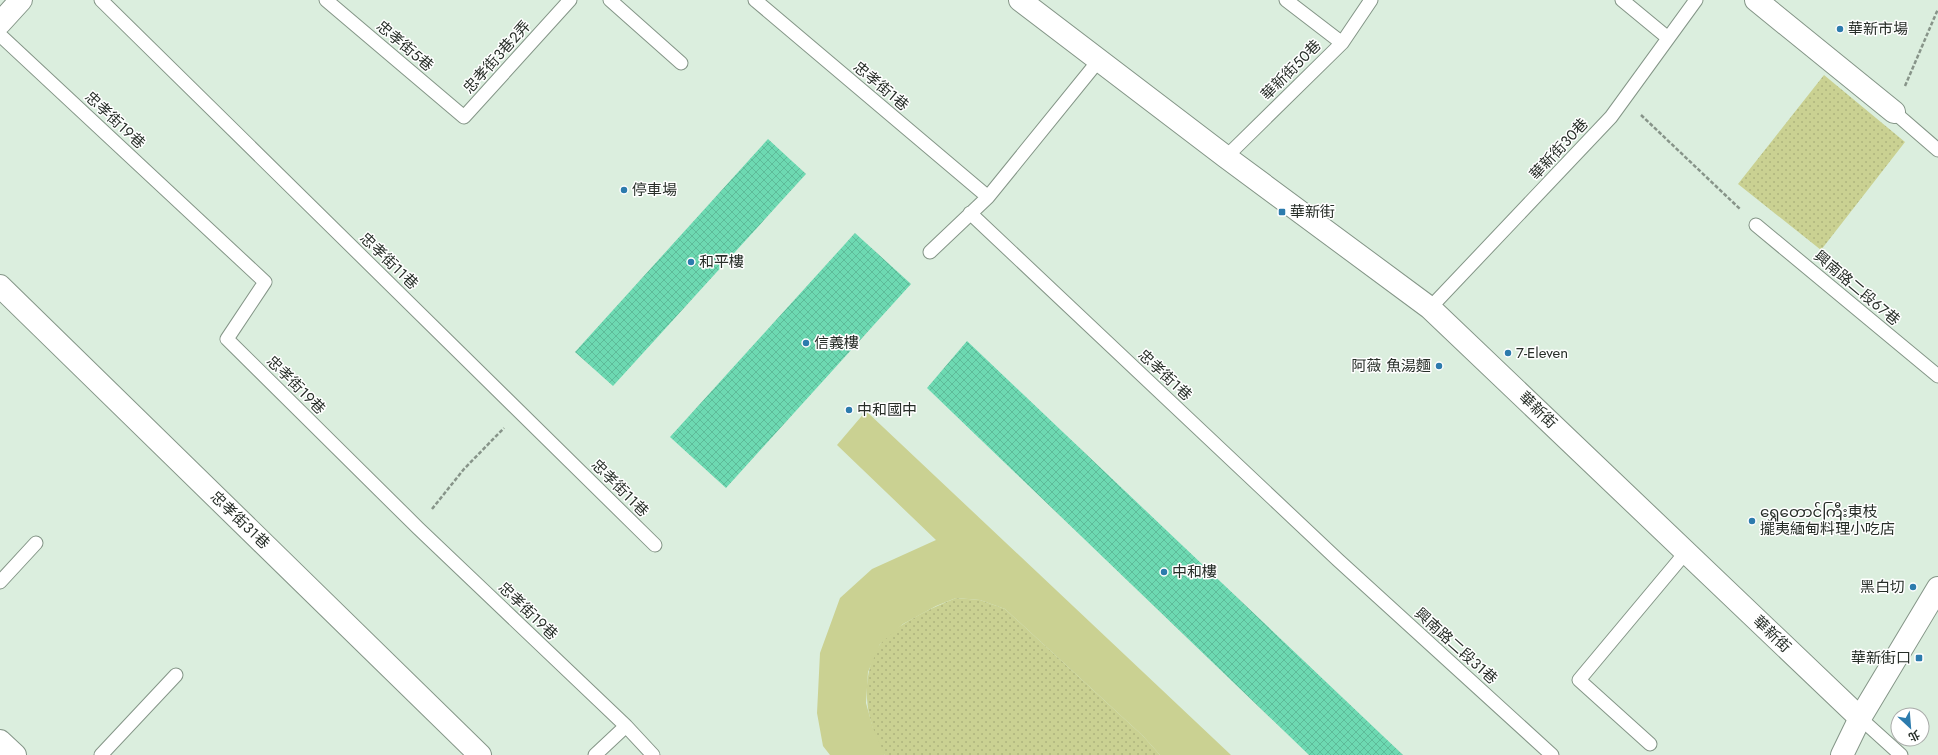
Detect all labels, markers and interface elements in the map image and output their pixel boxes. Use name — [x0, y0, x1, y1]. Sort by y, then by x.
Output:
street label: 忠孝街5巷 — [372, 16, 438, 76]
street label: 忠孝街3巷2弄 — [458, 16, 536, 98]
place label: 華新市場 — [1848, 18, 1908, 40]
marker: 華新市場 — [1835, 24, 1845, 34]
street label: 華新街50巷 — [1256, 35, 1326, 105]
street label: 忠孝街1巷 — [848, 56, 914, 116]
street label: 忠孝街19巷 — [80, 86, 150, 154]
street label: 華新街30巷 — [1525, 113, 1593, 185]
place label: 停車場 — [632, 179, 677, 201]
marker: 停車場 — [619, 185, 629, 195]
place label: 華新街 — [1290, 201, 1335, 223]
marker: 華新街 — [1277, 207, 1287, 217]
street label: 忠孝街11巷 — [355, 228, 423, 294]
street label: 興南路二段67巷 — [1809, 245, 1905, 331]
place label: 和平樓 — [699, 251, 744, 273]
marker: 和平樓 — [686, 257, 696, 267]
place label: 信義樓 — [814, 332, 859, 354]
marker: 信義樓 — [801, 338, 811, 348]
place label: 7-Eleven — [1516, 342, 1568, 364]
street label: 忠孝街1巷 — [1133, 344, 1197, 406]
marker: 7-Eleven — [1503, 348, 1513, 358]
street label: 忠孝街19巷 — [262, 351, 330, 419]
place label: 阿薇 魚湯麵 — [1351, 355, 1431, 377]
marker: 阿薇 魚湯麵 — [1434, 361, 1444, 371]
street label: 華新街 — [1514, 386, 1562, 434]
place label: 中和國中 — [857, 399, 917, 421]
marker: 中和國中 — [844, 405, 854, 415]
street label: 忠孝街11巷 — [586, 454, 654, 522]
street label: 忠孝街31巷 — [205, 486, 275, 554]
place label: ရွှေတောင်ကြီး東枝 擺夷緬甸料理小吃店 — [1760, 501, 1895, 540]
marker: ရွှေတောင်ကြီး東枝 擺夷緬甸料理小吃店 — [1747, 516, 1757, 526]
place label: 中和樓 — [1172, 561, 1217, 583]
marker: 中和樓 — [1159, 567, 1169, 577]
place label: 黑白切 — [1860, 576, 1905, 598]
street label: 忠孝街19巷 — [493, 577, 563, 645]
marker: 黑白切 — [1908, 582, 1918, 592]
street label: 興南路二段31巷 — [1410, 603, 1502, 689]
street label: 華新街 — [1748, 610, 1796, 658]
place label: 華新街口 — [1851, 647, 1911, 669]
marker: 華新街口 — [1914, 653, 1924, 663]
north arrow — [1890, 707, 1930, 747]
text: 北 — [1906, 726, 1923, 746]

